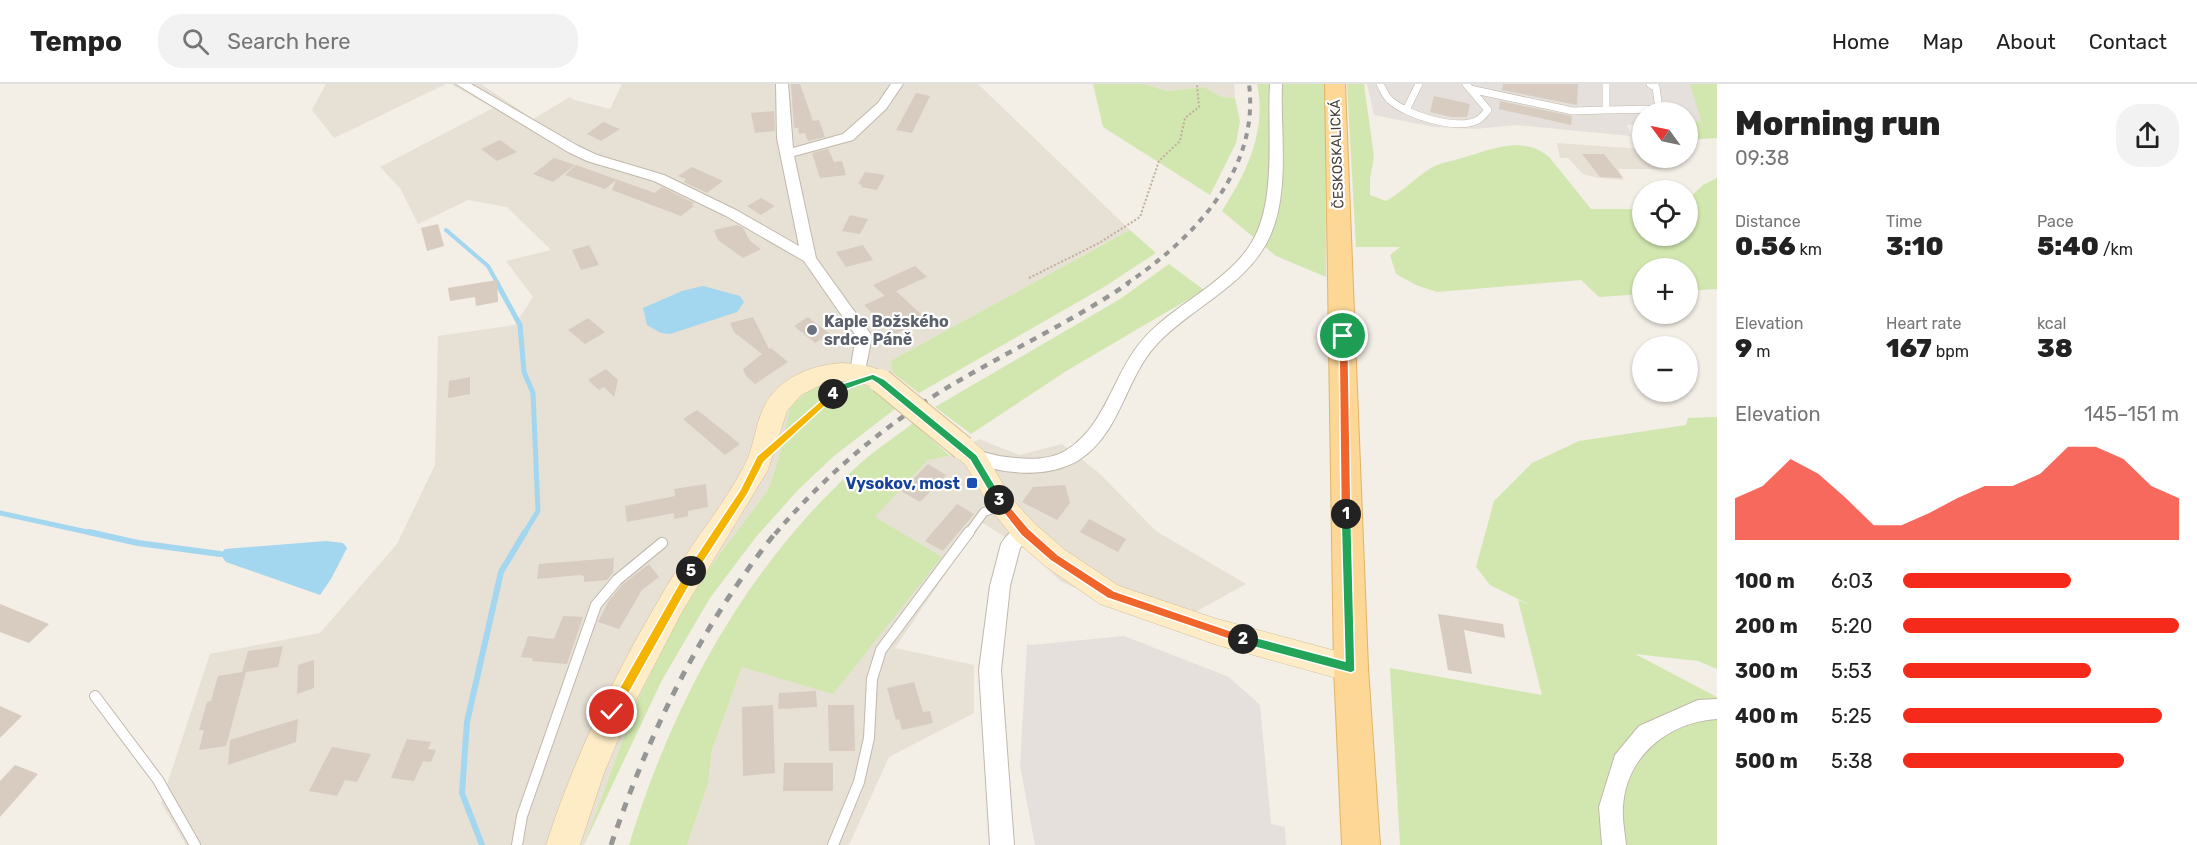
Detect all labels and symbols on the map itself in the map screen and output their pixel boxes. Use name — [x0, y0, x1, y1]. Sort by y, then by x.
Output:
street label: ČESKOSKALICKÁ — [1326, 99, 1347, 209]
north arrow — [1632, 102, 1698, 168]
pin — [1317, 310, 1368, 361]
place label: Kaple Božského srdce Páně — [824, 312, 949, 349]
marker: Kaple Božského srdce Páně — [805, 323, 819, 337]
pin: 4 — [818, 379, 848, 409]
place label: Vysokov, most — [846, 474, 961, 493]
marker: Vysokov, most — [965, 476, 979, 490]
pin: 3 — [984, 485, 1014, 515]
pin: 1 — [1331, 499, 1361, 529]
pin: 5 — [676, 556, 706, 586]
pin: 2 — [1228, 624, 1258, 654]
pin — [586, 686, 637, 737]

